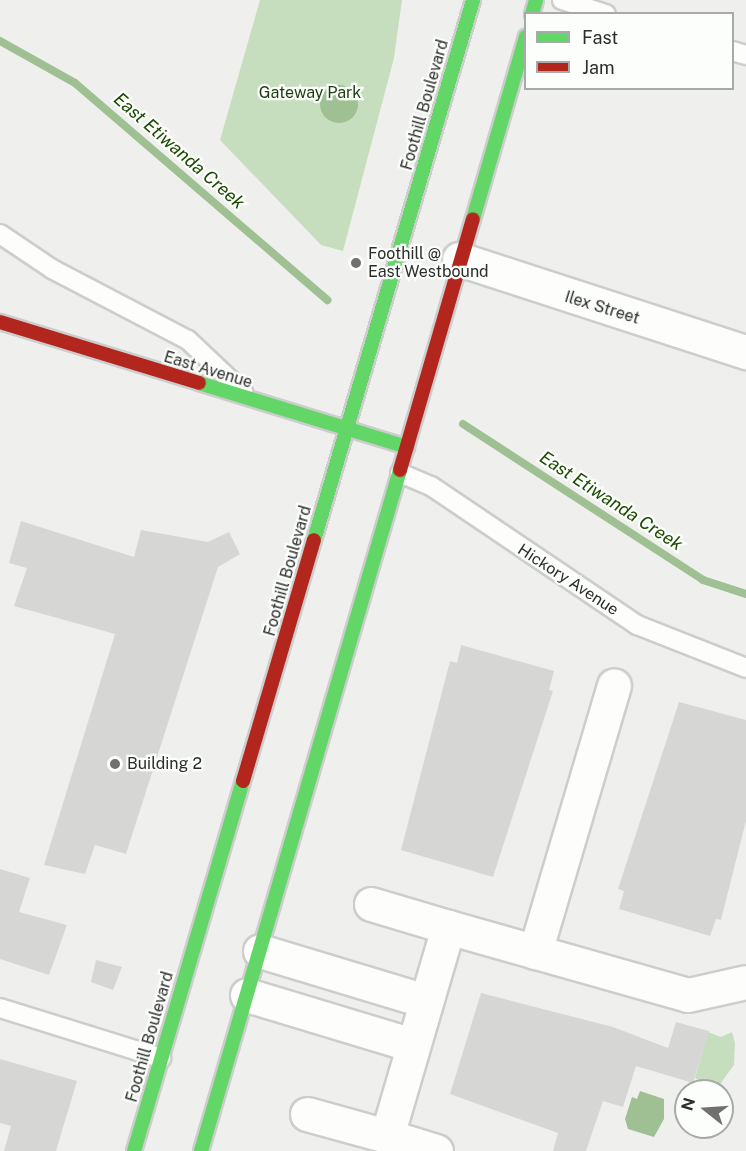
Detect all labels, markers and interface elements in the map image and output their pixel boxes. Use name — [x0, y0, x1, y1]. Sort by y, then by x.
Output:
legend — [524, 12, 734, 90]
text: Fast — [582, 27, 618, 48]
street label: Foothill Boulevard — [397, 38, 453, 172]
text: Jam — [582, 57, 615, 78]
park label: Gateway Park — [259, 83, 361, 103]
water label: East Etiwanda Creek — [109, 88, 249, 214]
place label: Foothill @ East Westbound — [368, 244, 489, 282]
marker: Foothill @ East Westbound — [349, 256, 363, 270]
street label: Ilex Street — [562, 288, 642, 328]
street label: East Avenue — [161, 347, 255, 393]
water label: East Etiwanda Creek — [535, 447, 687, 555]
street label: Foothill Boulevard — [260, 504, 316, 638]
street label: Hickory Avenue — [514, 540, 622, 620]
place label: Building 2 — [127, 754, 202, 774]
marker: Building 2 — [108, 757, 122, 771]
street label: Foothill Boulevard — [122, 970, 178, 1104]
north arrow — [674, 1079, 734, 1139]
text: N — [677, 1095, 699, 1113]

